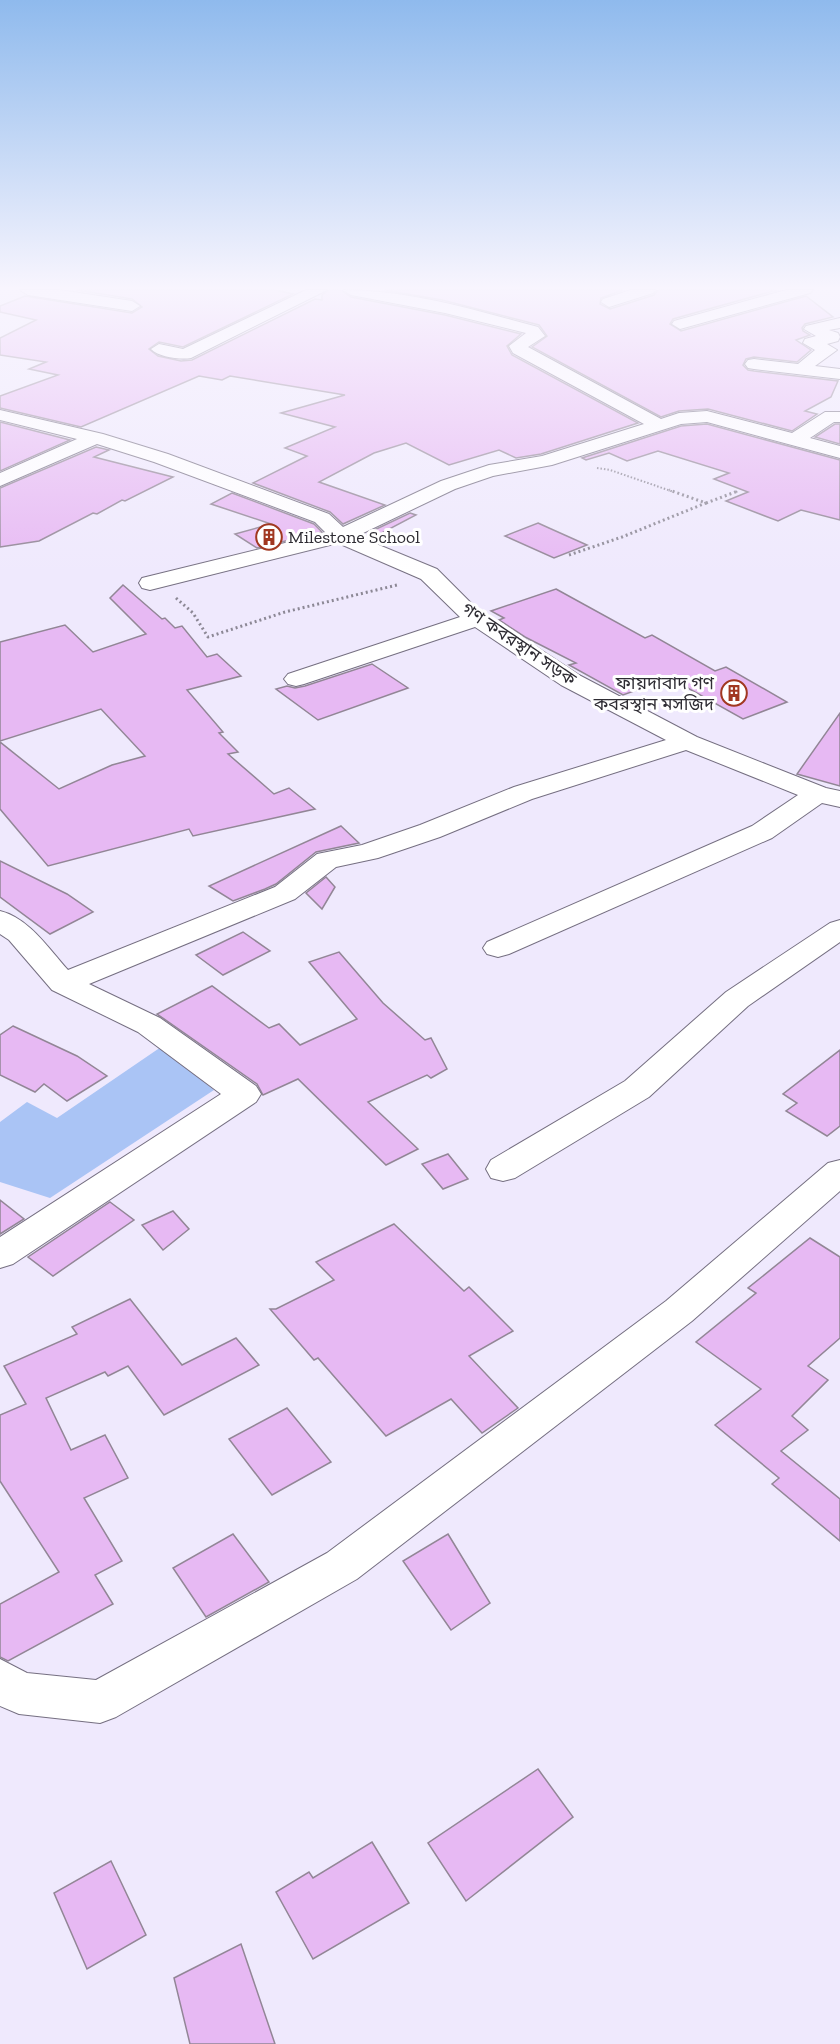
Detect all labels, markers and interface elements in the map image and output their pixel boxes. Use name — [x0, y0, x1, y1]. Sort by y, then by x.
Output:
building icon: Milestone School — [254, 522, 284, 552]
place label: Milestone School — [288, 526, 420, 548]
street label: গণ কবরস্থান সড়ক — [458, 598, 581, 691]
place label: ফায়দাবাদ গণ কবরস্থান মসজিদ — [593, 672, 715, 715]
building icon: ফায়দাবাদ গণ কবরস্থান মসজিদ — [719, 678, 749, 708]

